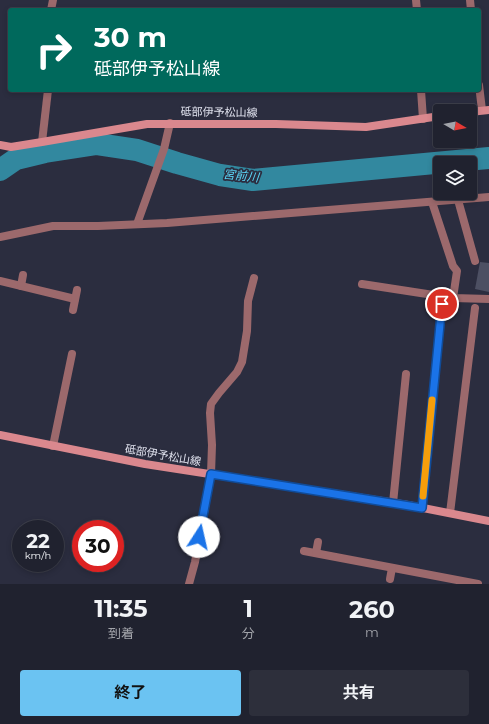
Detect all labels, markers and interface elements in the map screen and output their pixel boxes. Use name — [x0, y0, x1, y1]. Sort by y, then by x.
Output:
text: 30 m — [94, 20, 167, 54]
icon: right — [28, 24, 80, 76]
text: 砥部伊予松山線 — [94, 58, 220, 80]
street label: 砥部伊予松山線 — [180, 104, 258, 120]
north arrow — [433, 104, 477, 148]
map controls — [433, 104, 477, 200]
button: layers — [433, 156, 477, 200]
water label: 宮前川 — [222, 166, 262, 185]
pin — [425, 287, 459, 321]
icon: arrive — [431, 293, 453, 315]
street label: 砥部伊予松山線 — [124, 441, 202, 469]
position arrow — [178, 516, 220, 558]
speed limit sign: 30 — [72, 520, 124, 572]
text: 22 — [26, 529, 50, 553]
text: km/h — [25, 549, 51, 562]
text: 11:35 — [94, 594, 148, 623]
text: 1 — [244, 594, 253, 623]
text: 260 — [349, 595, 395, 624]
text: m — [365, 624, 379, 640]
text: 到着 — [108, 625, 134, 641]
text: 分 — [242, 625, 255, 641]
button: 終了 — [20, 670, 241, 716]
button: 共有 — [249, 670, 469, 716]

